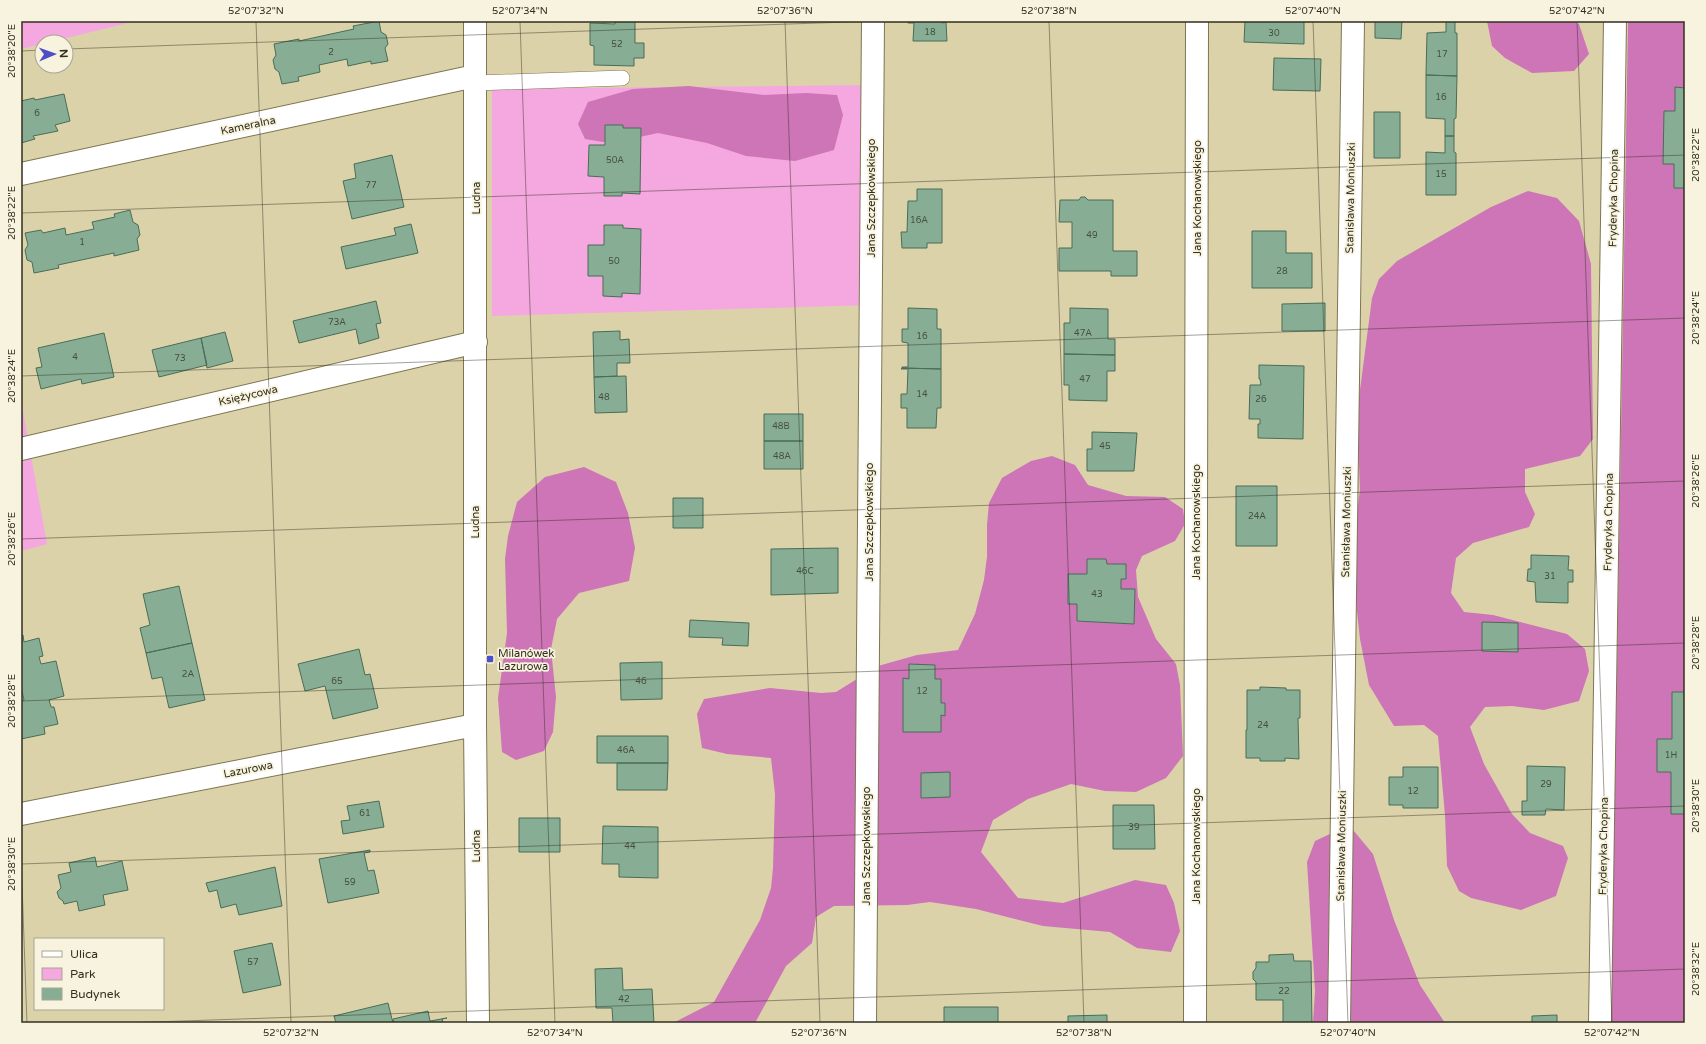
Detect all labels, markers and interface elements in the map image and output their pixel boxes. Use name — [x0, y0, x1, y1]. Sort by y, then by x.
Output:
text: 52°07'32"N — [228, 5, 284, 17]
text: 52°07'34"N — [492, 5, 548, 17]
text: 52°07'36"N — [757, 5, 813, 17]
text: 52°07'38"N — [1021, 5, 1077, 17]
text: 52°07'40"N — [1285, 5, 1341, 17]
text: 52°07'42"N — [1549, 5, 1605, 17]
text: 20°38'20"E — [6, 24, 18, 78]
house number: 18 — [924, 27, 936, 38]
house number: 30 — [1268, 28, 1280, 39]
north arrow — [34, 34, 74, 74]
house number: 52 — [611, 39, 623, 50]
house number: 2 — [328, 47, 334, 58]
text: N — [57, 49, 70, 58]
house number: 17 — [1436, 49, 1448, 60]
house number: 16 — [1435, 92, 1447, 103]
house number: 6 — [34, 108, 40, 119]
street label: Kameralna — [219, 113, 277, 138]
text: 20°38'22"E — [1690, 128, 1702, 182]
street label: Jana Szczepkowskiego — [865, 138, 878, 257]
street label: Jana Kochanowskiego — [1191, 140, 1204, 256]
street label: Stanisława Moniuszki — [1343, 142, 1358, 254]
street label: Fryderyka Chopina — [1606, 149, 1621, 247]
house number: 50A — [606, 155, 624, 166]
house number: 15 — [1435, 169, 1447, 180]
house number: 77 — [365, 180, 377, 191]
street label: Ludna — [470, 182, 483, 214]
text: 20°38'22"E — [6, 186, 18, 240]
house number: 16A — [910, 215, 928, 226]
house number: 49 — [1086, 230, 1098, 241]
house number: 1 — [79, 237, 85, 248]
house number: 50 — [608, 256, 620, 267]
house number: 28 — [1276, 266, 1288, 277]
text: 20°38'24"E — [1690, 291, 1702, 345]
house number: 73A — [328, 317, 346, 328]
house number: 47A — [1074, 328, 1092, 339]
house number: 16 — [916, 331, 928, 342]
text: 20°38'24"E — [6, 349, 18, 403]
house number: 4 — [72, 352, 78, 363]
house number: 73 — [174, 353, 186, 364]
house number: 47 — [1079, 374, 1091, 385]
street label: Księżycowa — [217, 382, 279, 409]
house number: 14 — [916, 389, 928, 400]
house number: 48 — [598, 392, 610, 403]
house number: 26 — [1255, 394, 1267, 405]
house number: 48B — [772, 421, 790, 432]
house number: 45 — [1099, 441, 1111, 452]
house number: 48A — [773, 451, 791, 462]
text: 20°38'26"E — [1690, 454, 1702, 508]
street label: Jana Szczepkowskiego — [863, 462, 876, 581]
street label: Jana Kochanowskiego — [1190, 464, 1203, 580]
street label: Stanisława Moniuszki — [1339, 466, 1354, 578]
street label: Fryderyka Chopina — [1601, 473, 1616, 571]
street label: Ludna — [469, 506, 482, 538]
house number: 24A — [1248, 511, 1266, 522]
text: 20°38'26"E — [6, 512, 18, 566]
house number: 46C — [796, 566, 814, 577]
house number: 31 — [1544, 571, 1556, 582]
house number: 43 — [1091, 589, 1103, 600]
text: 20°38'28"E — [1690, 616, 1702, 670]
place label: Milanówek Lazurowa — [498, 647, 554, 673]
marker: Milanówek Lazurowa — [485, 654, 495, 664]
house number: 2A — [182, 669, 194, 680]
text: 20°38'28"E — [6, 674, 18, 728]
house number: 65 — [331, 676, 343, 687]
house number: 46 — [635, 676, 647, 687]
house number: 12 — [916, 686, 928, 697]
house number: 24 — [1257, 720, 1269, 731]
house number: 46A — [617, 745, 635, 756]
house number: 1H — [1665, 750, 1677, 761]
street label: Lazurowa — [222, 758, 274, 781]
house number: 29 — [1540, 779, 1552, 790]
text: 20°38'30"E — [1690, 779, 1702, 833]
street label: Jana Szczepkowskiego — [860, 786, 873, 905]
house number: 12 — [1407, 786, 1419, 797]
street label: Jana Kochanowskiego — [1190, 788, 1203, 904]
street label: Stanisława Moniuszki — [1334, 790, 1349, 902]
street label: Fryderyka Chopina — [1596, 797, 1611, 895]
house number: 61 — [359, 808, 371, 819]
house number: 39 — [1128, 822, 1140, 833]
street label: Ludna — [470, 830, 483, 862]
text: 20°38'30"E — [6, 837, 18, 891]
house number: 44 — [624, 841, 636, 852]
house number: 59 — [344, 877, 356, 888]
legend — [34, 938, 164, 1010]
text: 20°38'32"E — [1690, 942, 1702, 996]
text: Ulica — [70, 947, 98, 961]
house number: 57 — [247, 957, 259, 968]
text: Park — [70, 967, 96, 981]
house number: 22 — [1278, 986, 1290, 997]
text: Budynek — [70, 987, 121, 1001]
house number: 42 — [618, 994, 630, 1005]
text: 52°07'32"N — [263, 1027, 319, 1039]
text: 52°07'34"N — [527, 1027, 583, 1039]
text: 52°07'36"N — [791, 1027, 847, 1039]
text: 52°07'38"N — [1056, 1027, 1112, 1039]
text: 52°07'40"N — [1320, 1027, 1376, 1039]
text: 52°07'42"N — [1584, 1027, 1640, 1039]

